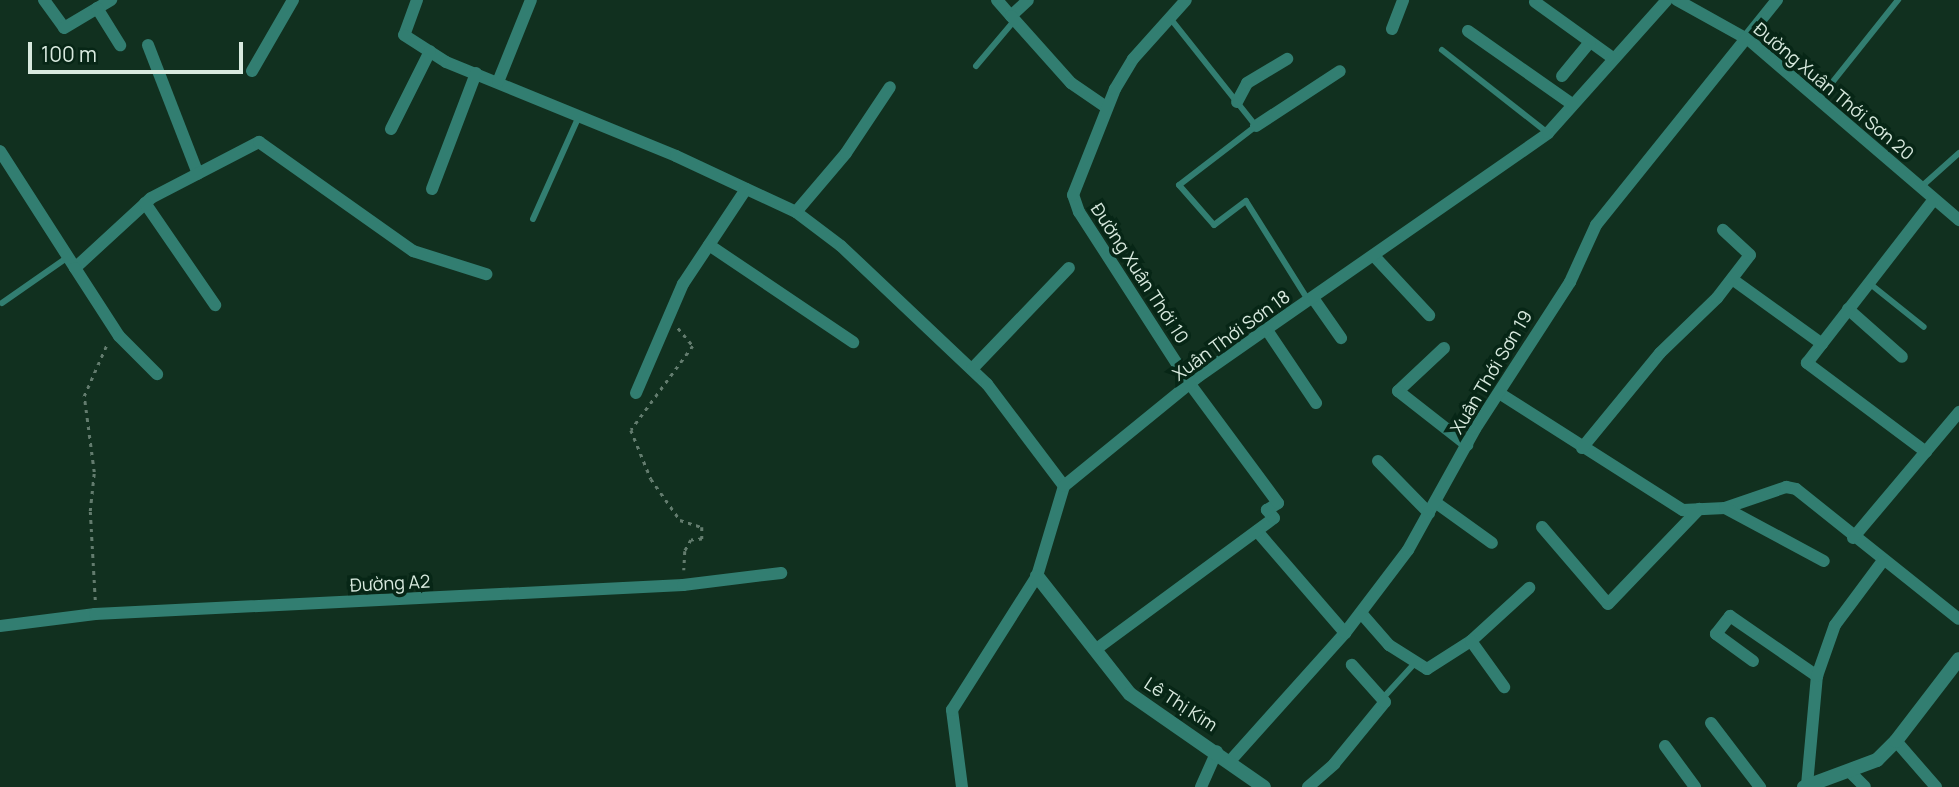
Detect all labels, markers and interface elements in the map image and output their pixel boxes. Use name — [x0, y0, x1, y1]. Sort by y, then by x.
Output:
street label: Đường Xuân Thới Sơn 20 — [1750, 18, 1918, 164]
scale bar — [32, 28, 247, 72]
text: 100 m — [41, 40, 97, 68]
street label: Đường Xuân Thới 10 — [1087, 199, 1193, 347]
street label: Xuân Thới Sơn 18 — [1168, 285, 1294, 385]
street label: Xuân Thới Sơn 19 — [1446, 306, 1536, 438]
street label: Đường A2 — [349, 570, 431, 596]
street label: Lê Thị Kim — [1140, 672, 1222, 736]

